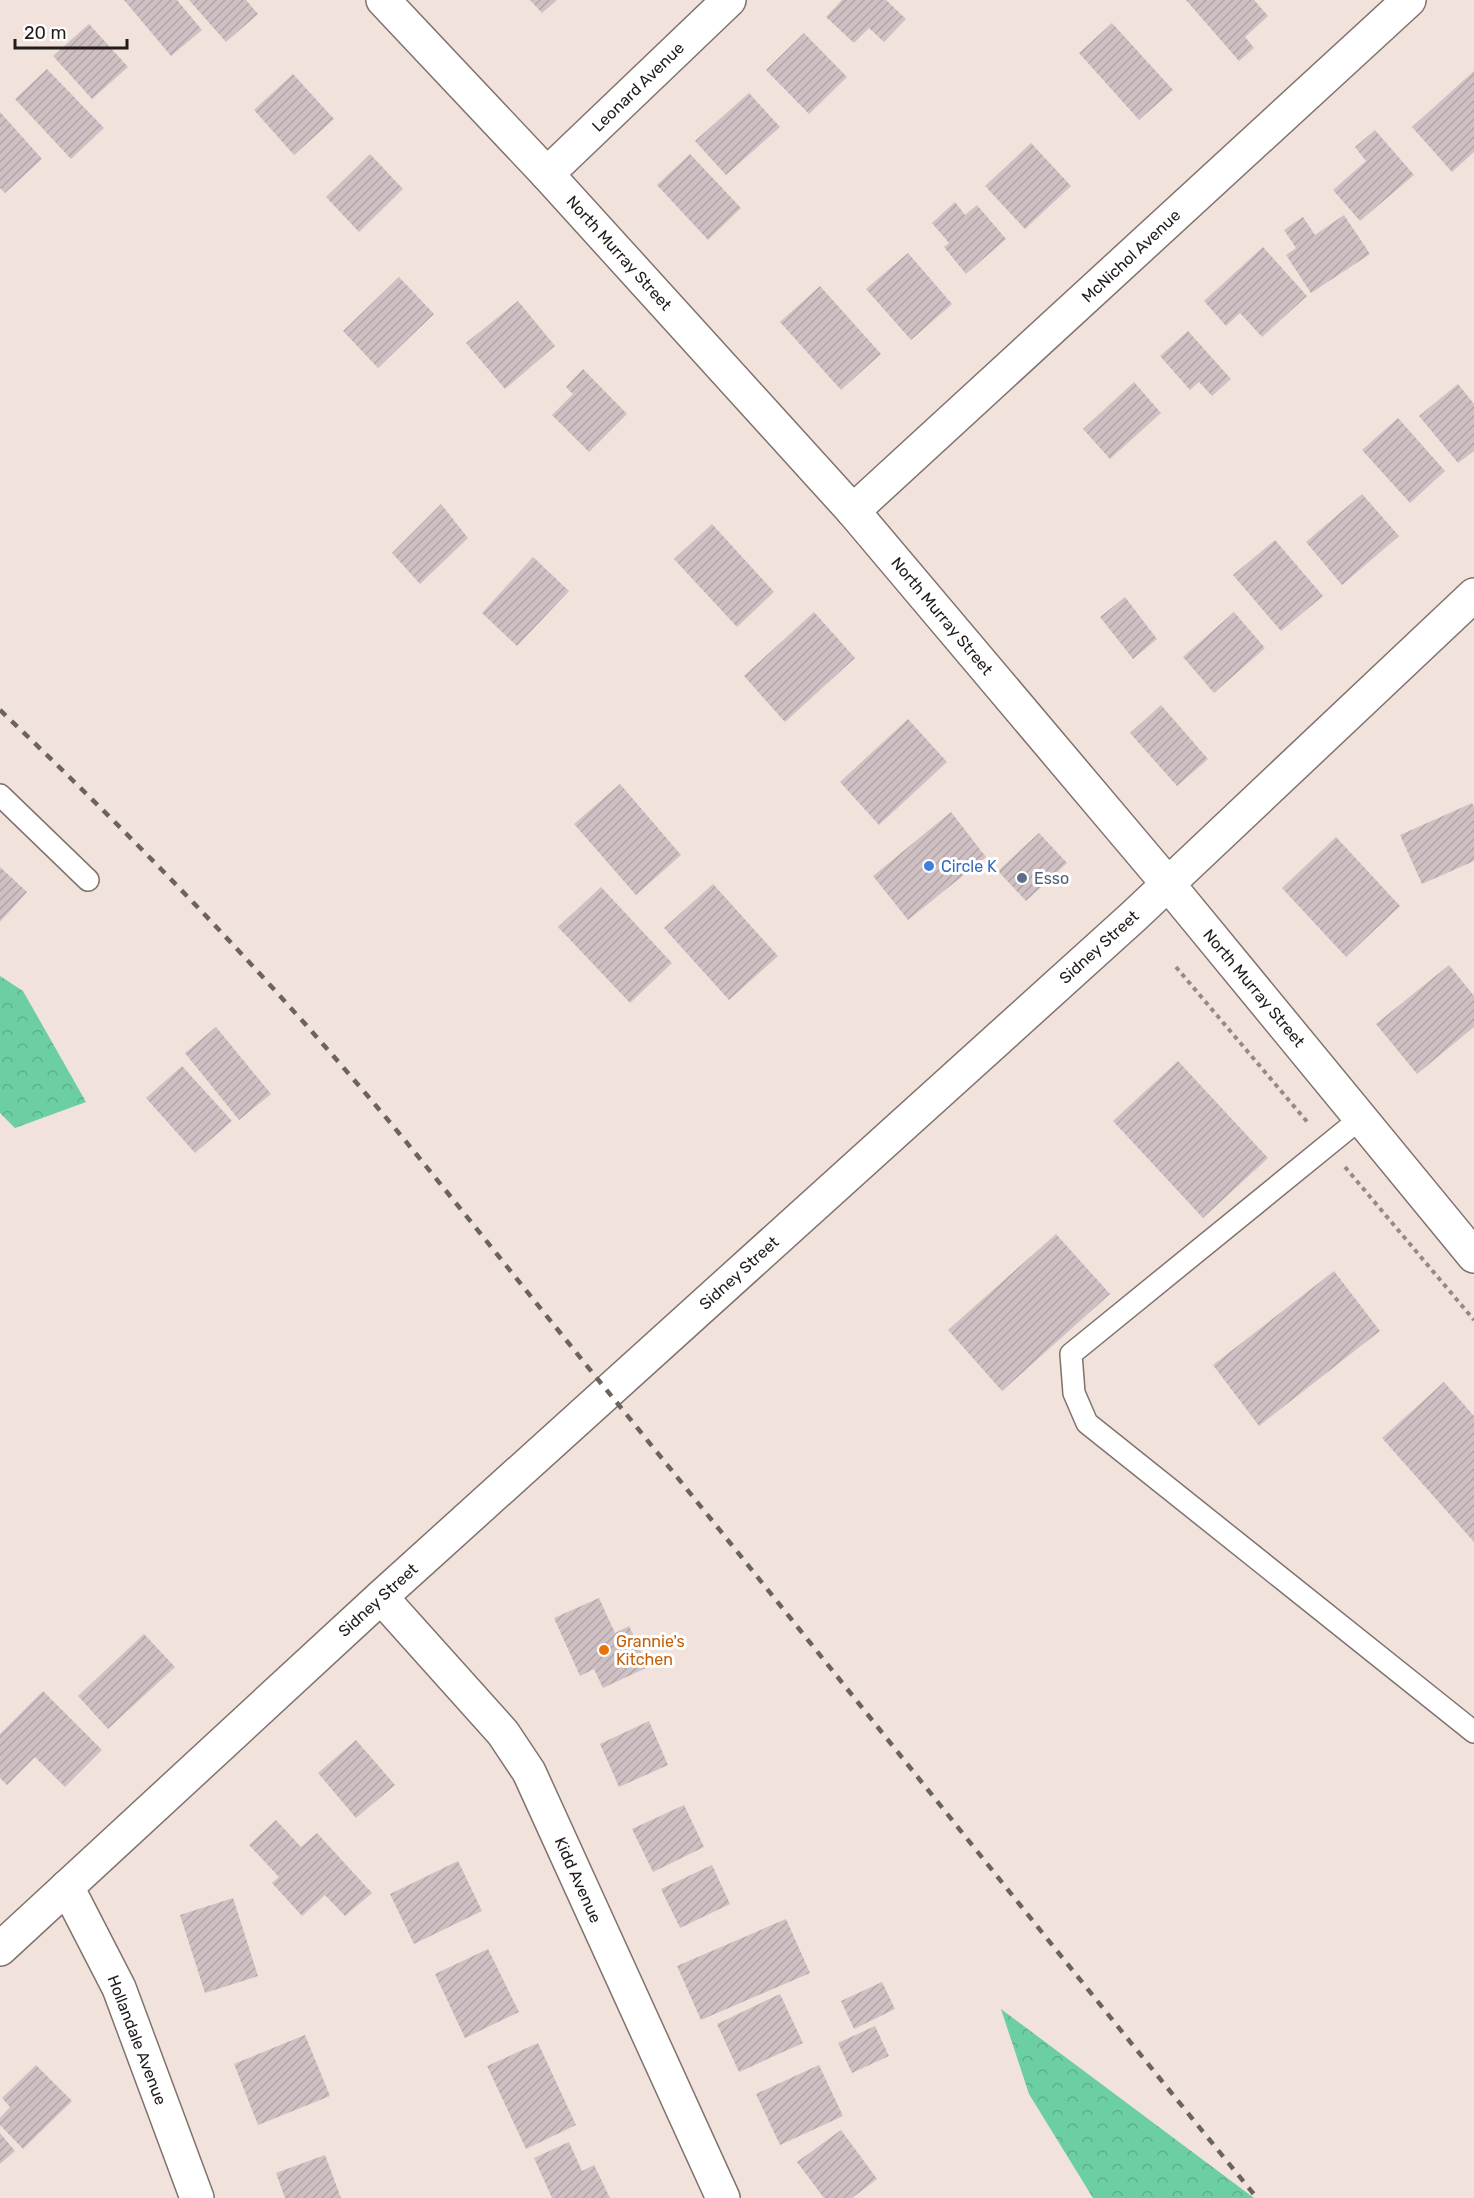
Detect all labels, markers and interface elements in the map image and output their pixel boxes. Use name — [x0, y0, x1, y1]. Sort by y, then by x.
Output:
scale bar — [15, 12, 128, 50]
text: 20 m — [24, 22, 66, 44]
street label: Leonard Avenue — [588, 38, 688, 136]
street label: North Murray Street — [562, 192, 676, 314]
street label: McNichol Avenue — [1078, 205, 1184, 306]
street label: North Murray Street — [887, 553, 997, 679]
place label: Circle K — [941, 857, 997, 876]
marker: Circle K — [922, 859, 936, 873]
place label: Esso — [1034, 869, 1069, 888]
marker: Esso — [1015, 871, 1029, 885]
street label: Sidney Street — [1055, 906, 1143, 988]
street label: North Murray Street — [1199, 925, 1309, 1051]
street label: Sidney Street — [695, 1232, 783, 1314]
street label: Sidney Street — [334, 1559, 422, 1641]
place label: Grannie's Kitchen — [616, 1632, 685, 1669]
marker: Grannie's Kitchen — [597, 1643, 611, 1657]
street label: Kidd Avenue — [551, 1834, 605, 1926]
street label: Hollandale Avenue — [103, 1972, 171, 2108]

